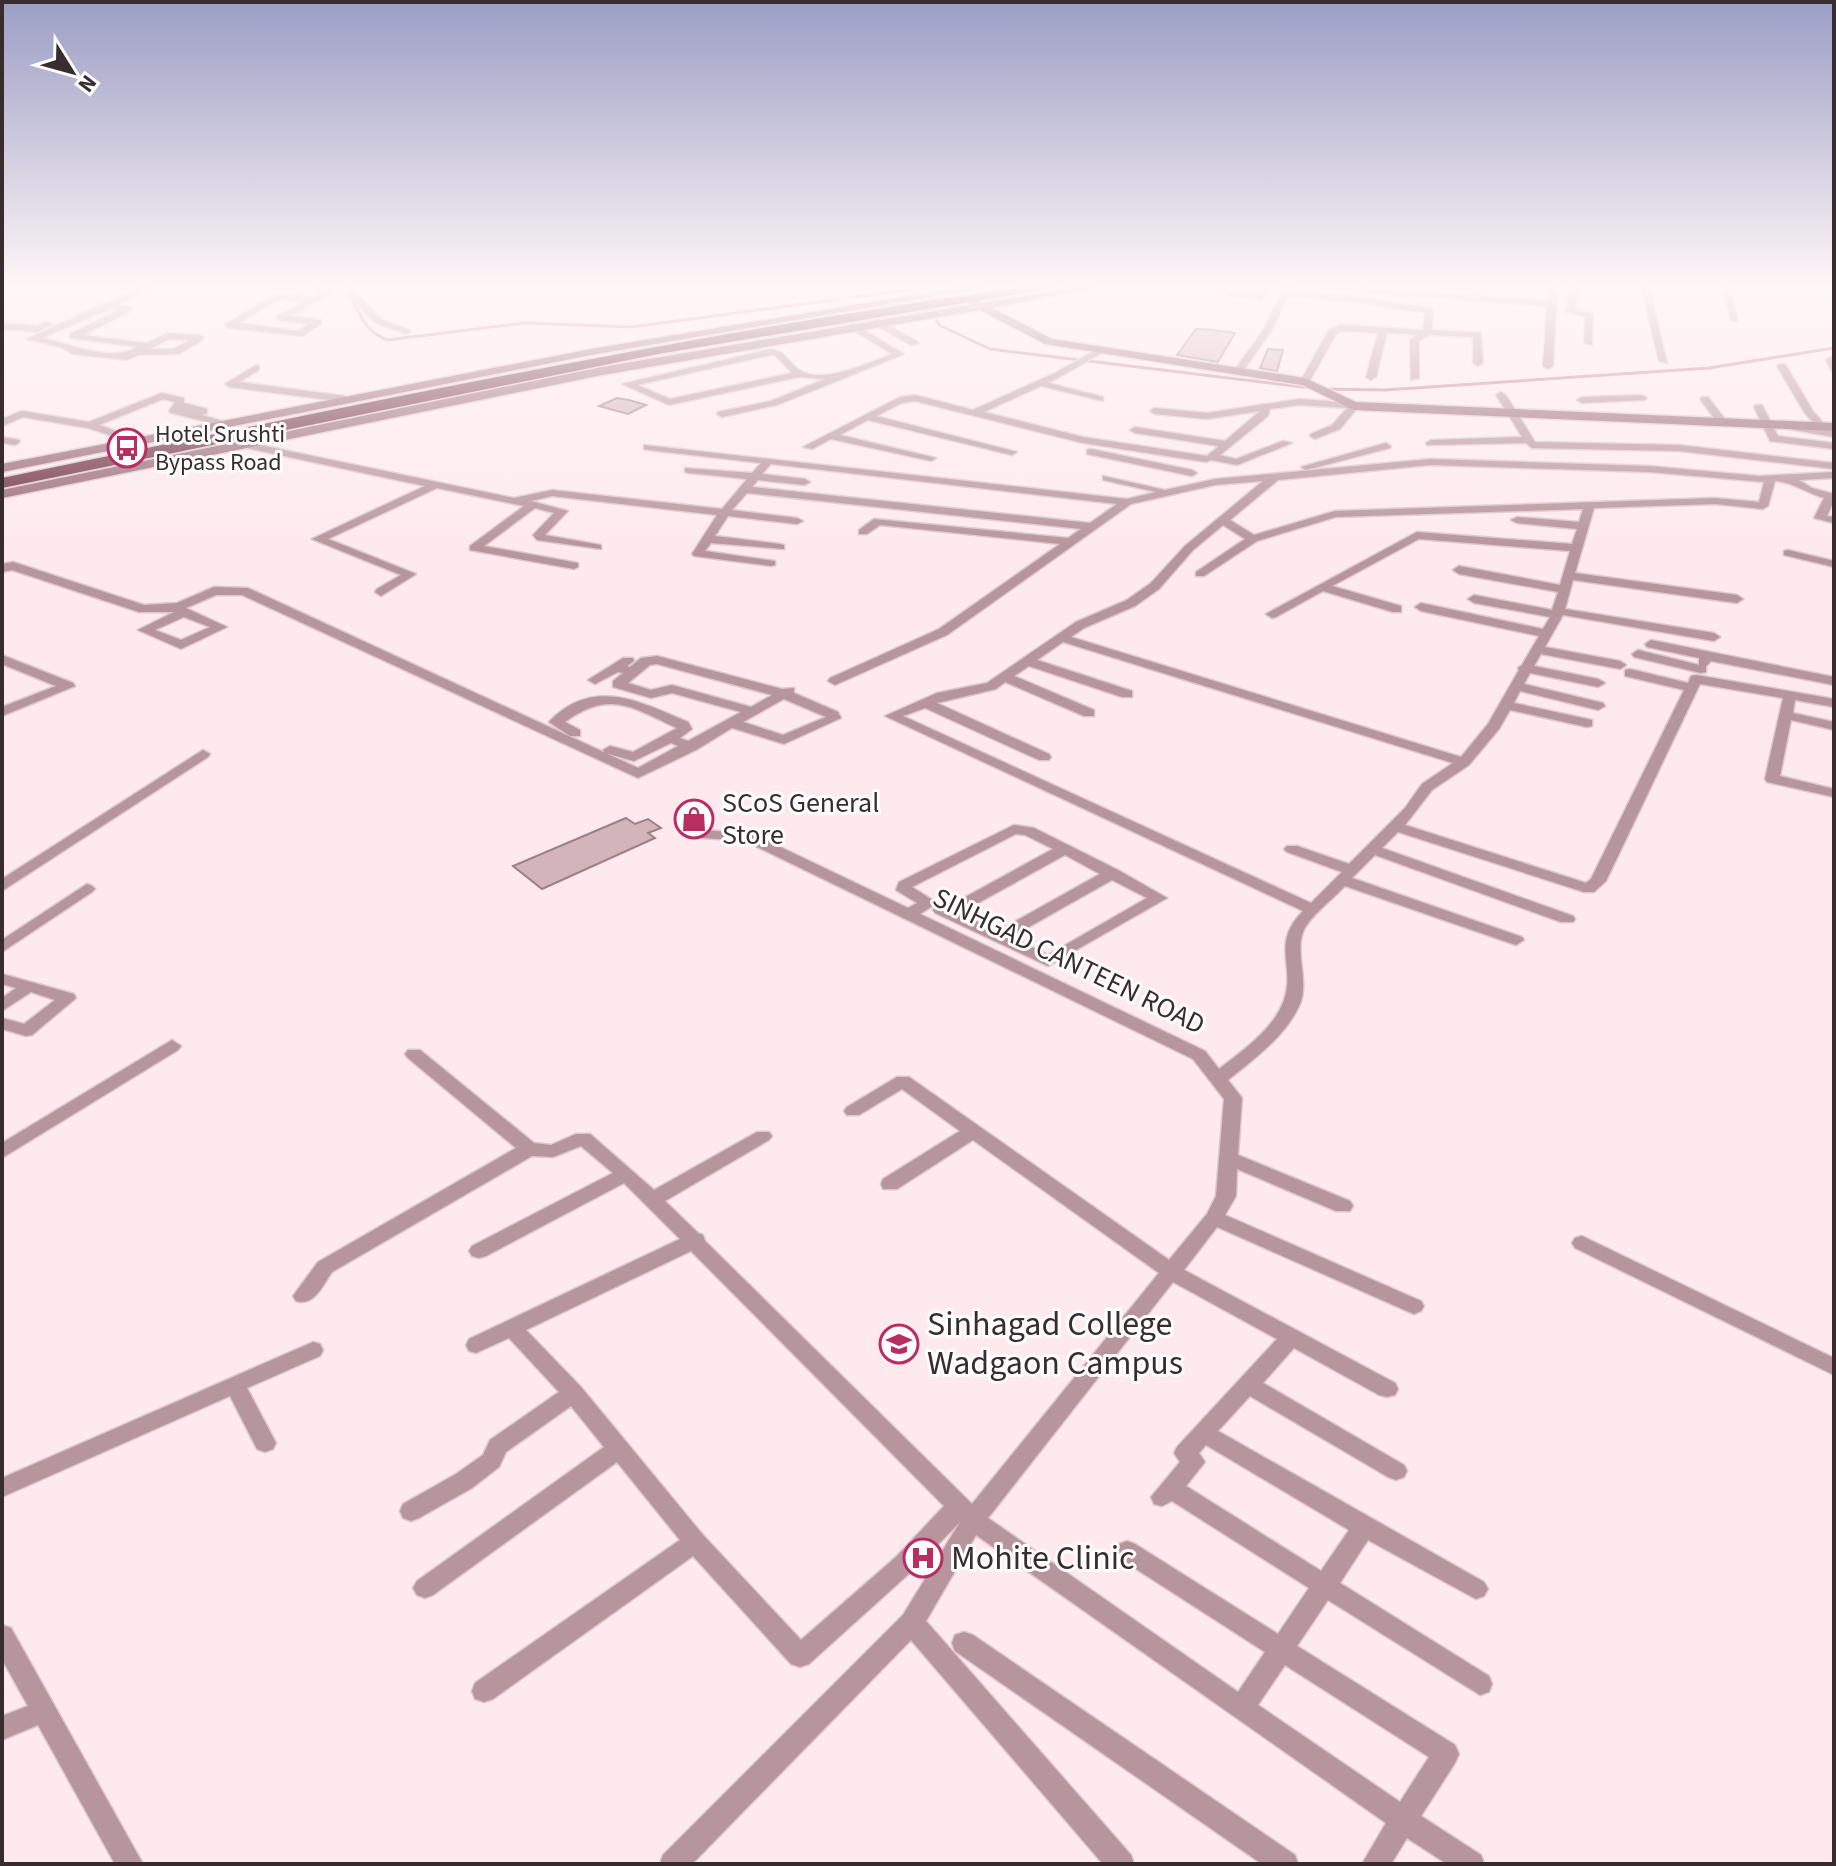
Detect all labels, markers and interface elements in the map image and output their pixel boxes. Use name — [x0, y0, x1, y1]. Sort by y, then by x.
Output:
north arrow — [32, 32, 112, 112]
text: N — [70, 68, 104, 99]
place label: Hotel Srushti Bypass Road — [155, 417, 285, 480]
bus stop icon: Hotel Srushti Bypass Road — [106, 427, 148, 469]
place label: SCoS General Store — [722, 783, 879, 855]
shop icon: SCoS General Store — [673, 798, 715, 840]
street label: SINHGAD CANTEEN ROAD — [926, 878, 1212, 1044]
place label: Sinhagad College Wadgaon Campus — [927, 1300, 1183, 1388]
school or university icon: Sinhagad College Wadgaon Campus — [878, 1323, 920, 1365]
place label: Mohite Clinic — [951, 1534, 1135, 1583]
hospital icon: Mohite Clinic — [902, 1537, 944, 1579]

